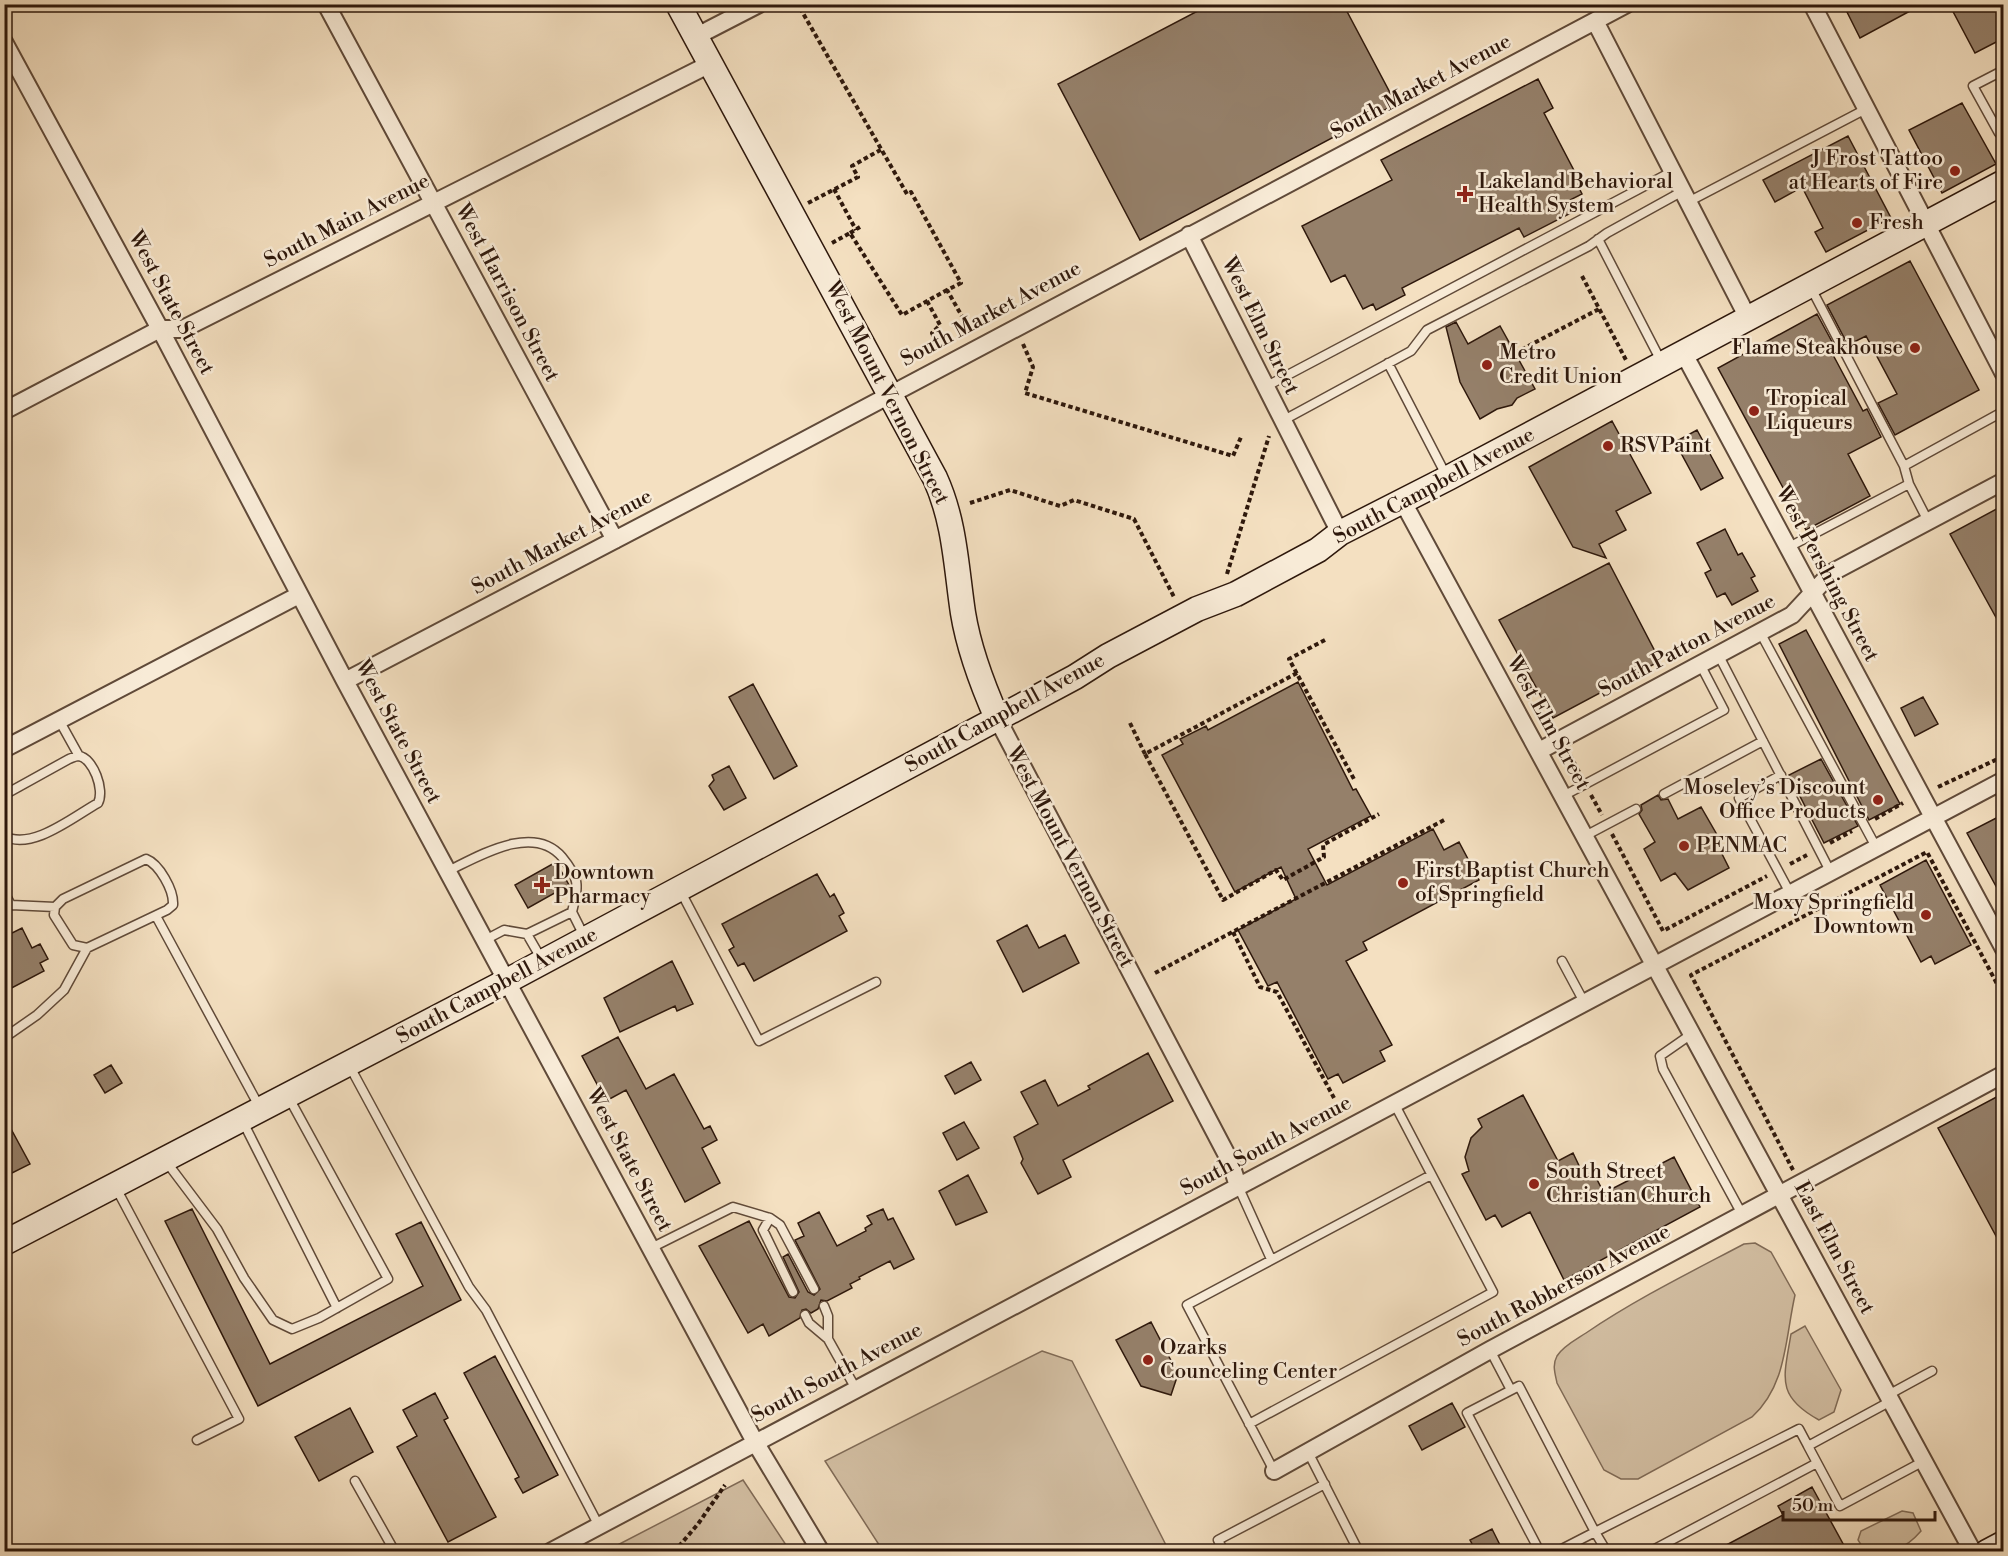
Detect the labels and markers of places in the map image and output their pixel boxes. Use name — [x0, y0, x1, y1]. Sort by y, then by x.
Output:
place label: J Frost Tattoo at Hearts of Fire — [1789, 146, 1943, 196]
marker: J Frost Tattoo at Hearts of Fire — [1948, 164, 1962, 178]
place label: Lakeland Behavioral Health System — [1478, 169, 1673, 219]
marker: Lakeland Behavioral Health System — [1456, 185, 1474, 203]
place label: Fresh — [1869, 210, 1924, 236]
marker: Fresh — [1850, 216, 1864, 230]
place label: Flame Steakhouse — [1731, 335, 1903, 361]
place label: Metro Credit Union — [1499, 340, 1623, 390]
marker: Flame Steakhouse — [1908, 341, 1922, 355]
marker: Metro Credit Union — [1480, 358, 1494, 372]
place label: Tropical Liqueurs — [1766, 386, 1853, 436]
marker: Tropical Liqueurs — [1747, 404, 1761, 418]
place label: RSVPaint — [1620, 433, 1712, 459]
marker: RSVPaint — [1601, 439, 1615, 453]
place label: Moseley’s Discount Office Products — [1683, 775, 1867, 825]
marker: Moseley’s Discount Office Products — [1871, 793, 1885, 807]
place label: PENMAC — [1696, 833, 1787, 859]
marker: PENMAC — [1677, 839, 1691, 853]
place label: First Baptist Church of Springfield — [1415, 858, 1610, 908]
place label: Downtown Pharmacy — [554, 860, 655, 910]
marker: First Baptist Church of Springfield — [1396, 876, 1410, 890]
marker: Downtown Pharmacy — [535, 878, 549, 892]
place label: Moxy Springfield Downtown — [1753, 890, 1914, 940]
marker: Moxy Springfield Downtown — [1919, 908, 1933, 922]
place label: South Street Christian Church — [1546, 1159, 1712, 1209]
marker: South Street Christian Church — [1527, 1177, 1541, 1191]
place label: Ozarks Counceling Center — [1160, 1335, 1337, 1385]
marker: Ozarks Counceling Center — [1141, 1353, 1155, 1367]

